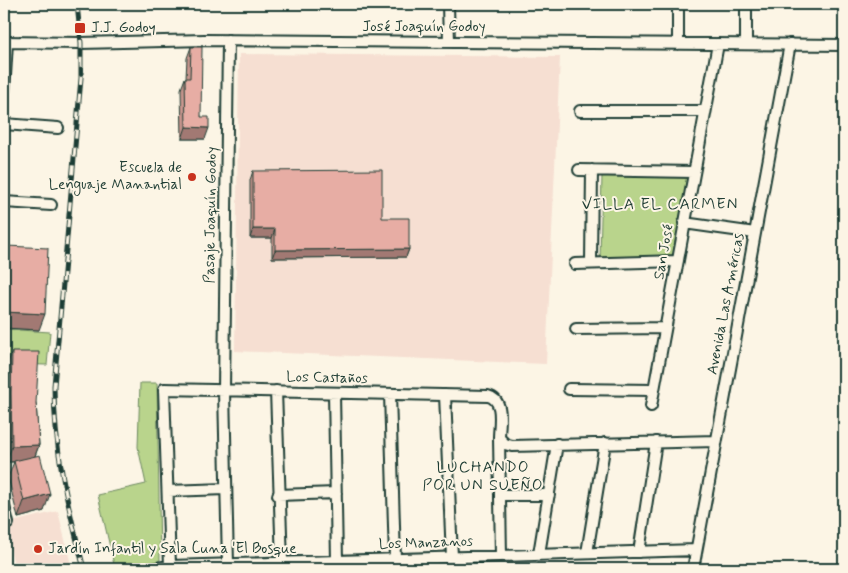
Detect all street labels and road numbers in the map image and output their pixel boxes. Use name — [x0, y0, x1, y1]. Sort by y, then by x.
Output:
street label: José Joaquín Godoy — [362, 17, 486, 37]
street label: Pasaje Joaquín Godoy — [200, 146, 222, 284]
street label: San José — [649, 222, 679, 281]
street label: Avenida Las Américas — [702, 231, 750, 376]
street label: Los Castaños — [286, 367, 368, 389]
street label: Los Manzanos — [379, 531, 474, 555]

